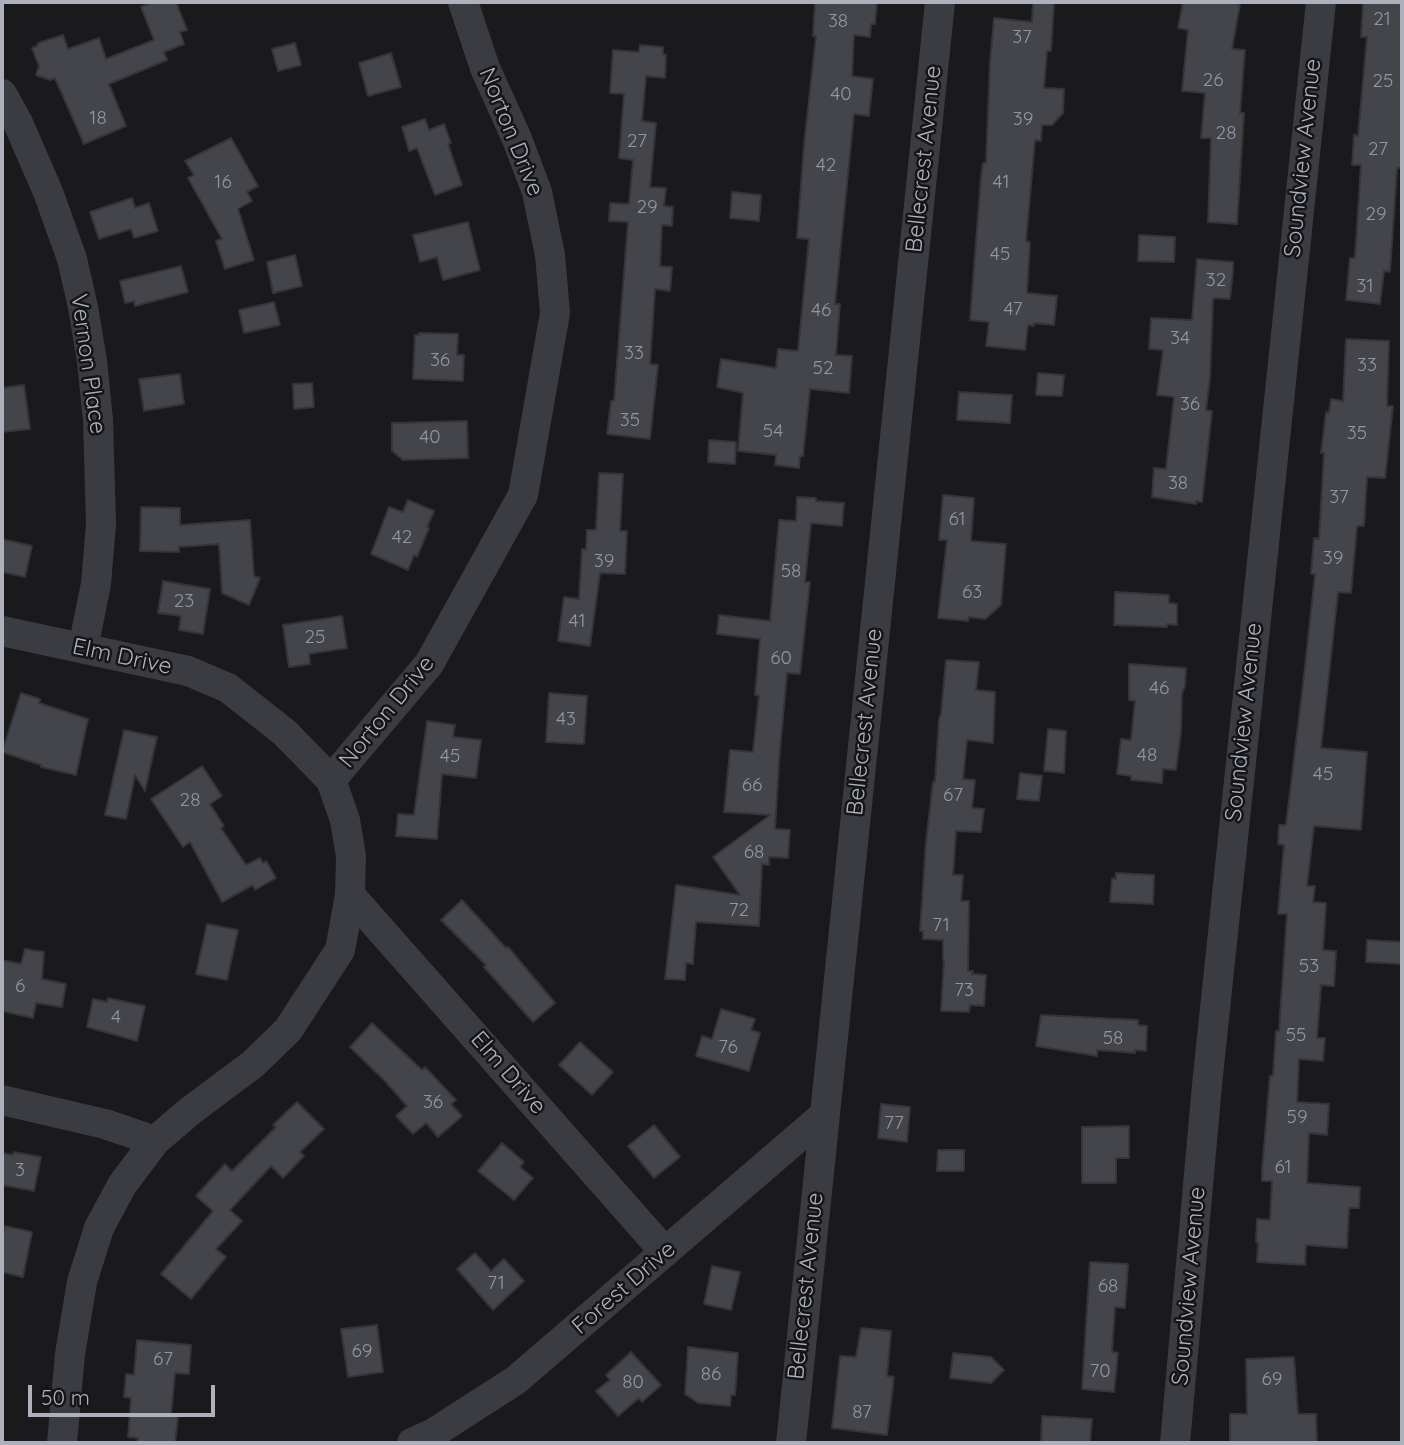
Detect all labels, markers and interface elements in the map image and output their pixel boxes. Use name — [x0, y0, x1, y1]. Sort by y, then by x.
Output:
house number: 21 — [1373, 8, 1391, 30]
house number: 38 — [828, 10, 848, 32]
house number: 37 — [1012, 26, 1032, 48]
street label: Soundview Avenue — [1279, 57, 1327, 259]
street label: Norton Drive — [473, 64, 549, 200]
street label: Bellecrest Avenue — [900, 64, 948, 254]
house number: 26 — [1203, 69, 1223, 91]
house number: 25 — [1373, 70, 1393, 92]
house number: 40 — [830, 83, 852, 105]
house number: 18 — [89, 107, 107, 129]
house number: 39 — [1013, 108, 1033, 130]
house number: 28 — [1216, 122, 1236, 144]
house number: 27 — [627, 130, 647, 152]
house number: 27 — [1368, 138, 1388, 160]
house number: 42 — [816, 154, 836, 176]
house number: 16 — [214, 171, 232, 193]
house number: 41 — [993, 171, 1009, 193]
house number: 29 — [636, 196, 658, 218]
house number: 29 — [1365, 203, 1387, 225]
house number: 45 — [990, 243, 1010, 265]
house number: 32 — [1206, 269, 1226, 291]
house number: 31 — [1357, 275, 1373, 297]
street label: Vernon Place — [65, 292, 111, 436]
house number: 47 — [1003, 298, 1023, 320]
house number: 46 — [811, 299, 831, 321]
house number: 34 — [1170, 327, 1190, 349]
house number: 33 — [624, 342, 644, 364]
house number: 36 — [430, 349, 450, 371]
house number: 33 — [1357, 354, 1377, 376]
house number: 52 — [813, 357, 833, 379]
house number: 36 — [1180, 393, 1200, 415]
house number: 35 — [620, 409, 640, 431]
house number: 54 — [763, 420, 783, 442]
house number: 35 — [1347, 422, 1367, 444]
house number: 40 — [419, 426, 441, 448]
house number: 38 — [1168, 472, 1188, 494]
house number: 37 — [1329, 486, 1349, 508]
house number: 61 — [948, 508, 966, 530]
house number: 42 — [392, 526, 412, 548]
house number: 39 — [1323, 547, 1343, 569]
house number: 39 — [594, 550, 614, 572]
house number: 58 — [781, 560, 801, 582]
house number: 63 — [962, 581, 982, 603]
house number: 23 — [174, 590, 194, 612]
house number: 41 — [569, 610, 585, 632]
street label: Soundview Avenue — [1220, 621, 1268, 823]
house number: 25 — [305, 626, 325, 648]
street label: Bellecrest Avenue — [841, 627, 889, 817]
street label: Elm Drive — [70, 633, 174, 681]
house number: 60 — [770, 647, 792, 669]
street label: Norton Drive — [333, 650, 441, 774]
house number: 46 — [1149, 677, 1169, 699]
house number: 43 — [556, 708, 576, 730]
house number: 48 — [1137, 744, 1157, 766]
house number: 45 — [440, 745, 460, 767]
house number: 45 — [1313, 763, 1333, 785]
house number: 66 — [742, 774, 762, 796]
house number: 67 — [943, 784, 963, 806]
house number: 28 — [180, 789, 200, 811]
house number: 68 — [744, 841, 764, 863]
house number: 72 — [729, 899, 749, 921]
house number: 71 — [932, 914, 950, 936]
house number: 53 — [1299, 955, 1319, 977]
house number: 6 — [15, 975, 25, 997]
house number: 73 — [954, 979, 974, 1001]
house number: 4 — [111, 1006, 121, 1028]
house number: 55 — [1286, 1024, 1306, 1046]
street label: Elm Drive — [464, 1026, 552, 1120]
house number: 58 — [1103, 1027, 1123, 1049]
house number: 76 — [718, 1036, 738, 1058]
house number: 36 — [423, 1091, 443, 1113]
house number: 59 — [1287, 1106, 1307, 1128]
house number: 77 — [884, 1112, 904, 1134]
house number: 61 — [1274, 1156, 1292, 1178]
house number: 3 — [15, 1159, 25, 1181]
street label: Soundview Avenue — [1167, 1185, 1211, 1387]
street label: Bellecrest Avenue — [782, 1191, 830, 1381]
street label: Forest Drive — [567, 1236, 681, 1340]
house number: 71 — [487, 1272, 505, 1294]
house number: 68 — [1098, 1275, 1118, 1297]
house number: 69 — [352, 1340, 372, 1362]
house number: 67 — [153, 1348, 173, 1370]
house number: 70 — [1089, 1360, 1111, 1382]
house number: 86 — [701, 1363, 721, 1385]
house number: 69 — [1262, 1368, 1282, 1390]
house number: 80 — [622, 1371, 644, 1393]
scale bar — [32, 1372, 219, 1416]
text: 50 m — [41, 1384, 90, 1410]
house number: 87 — [852, 1401, 872, 1423]

